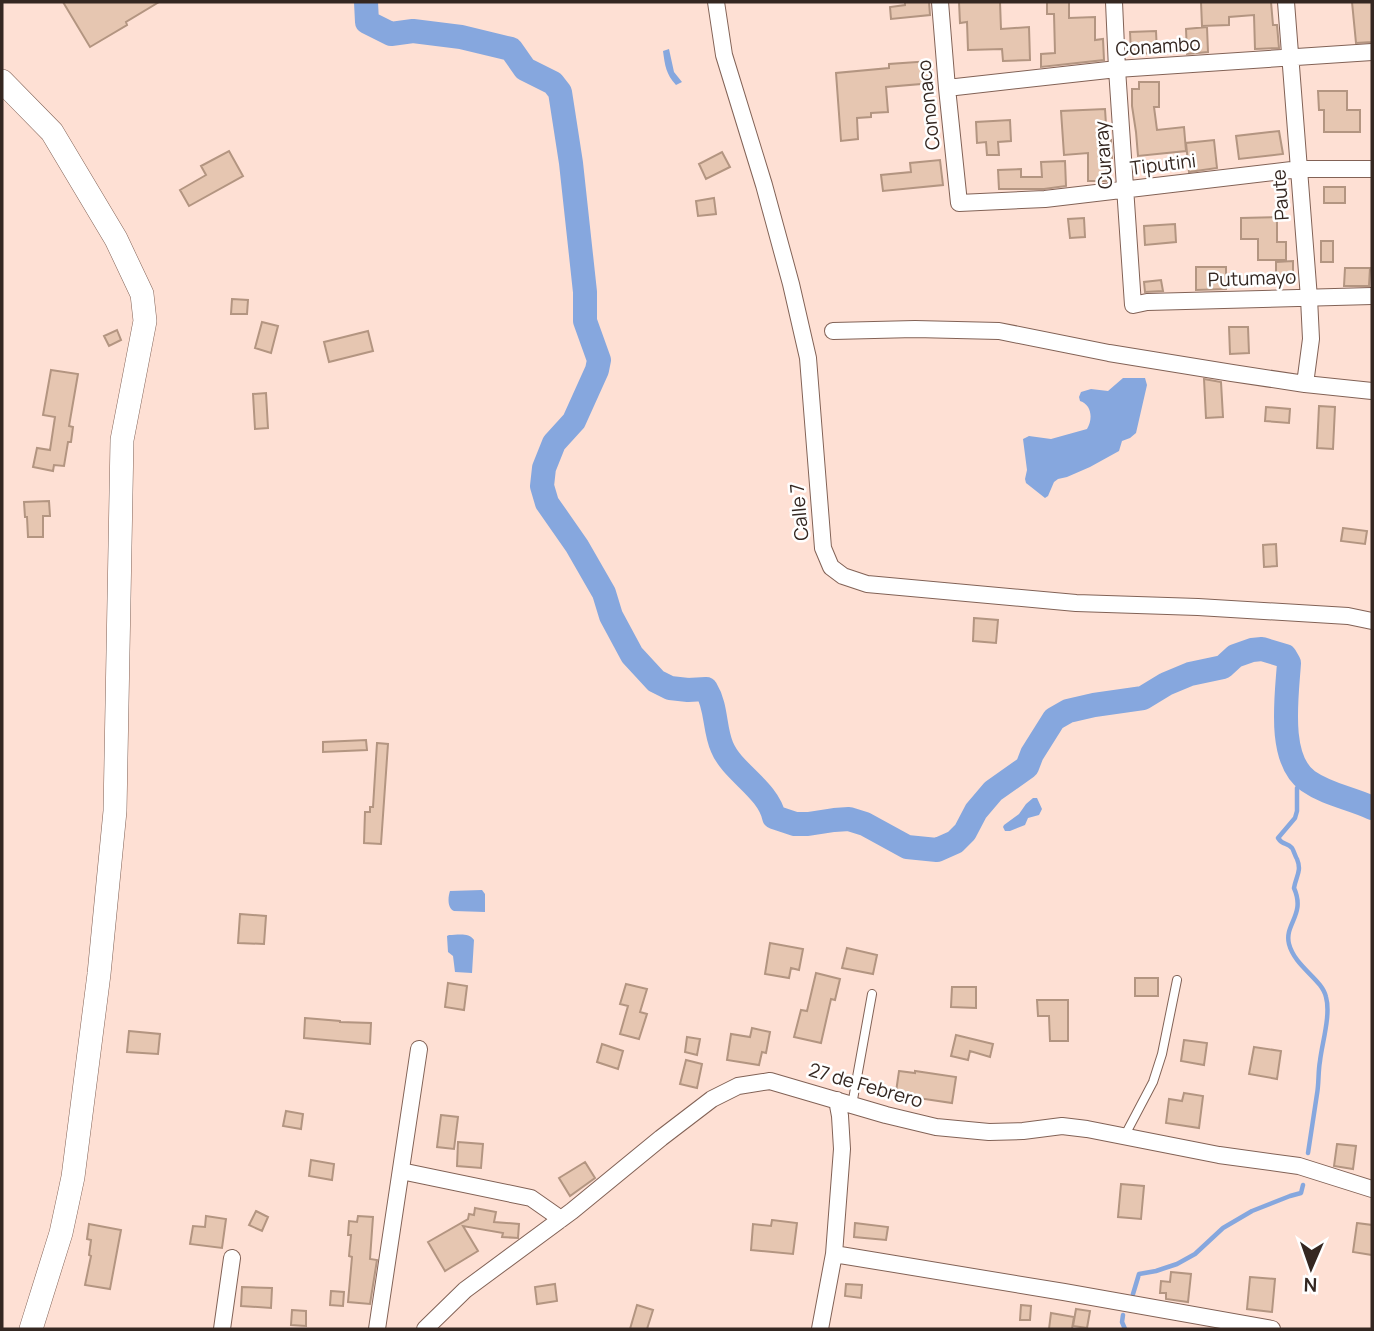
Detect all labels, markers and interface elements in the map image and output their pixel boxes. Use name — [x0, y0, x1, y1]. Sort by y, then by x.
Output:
street label: Conambo — [1115, 30, 1201, 62]
street label: Cononaco — [910, 59, 946, 151]
street label: Curaray — [1088, 120, 1118, 190]
street label: Tiputini — [1129, 147, 1197, 181]
street label: Paute — [1265, 169, 1295, 221]
street label: Putumayo — [1207, 263, 1297, 293]
street label: Calle 7 — [784, 482, 814, 542]
street label: 27 de Febrero — [806, 1056, 926, 1114]
north arrow — [1276, 1233, 1346, 1303]
text: N — [1303, 1272, 1318, 1298]

